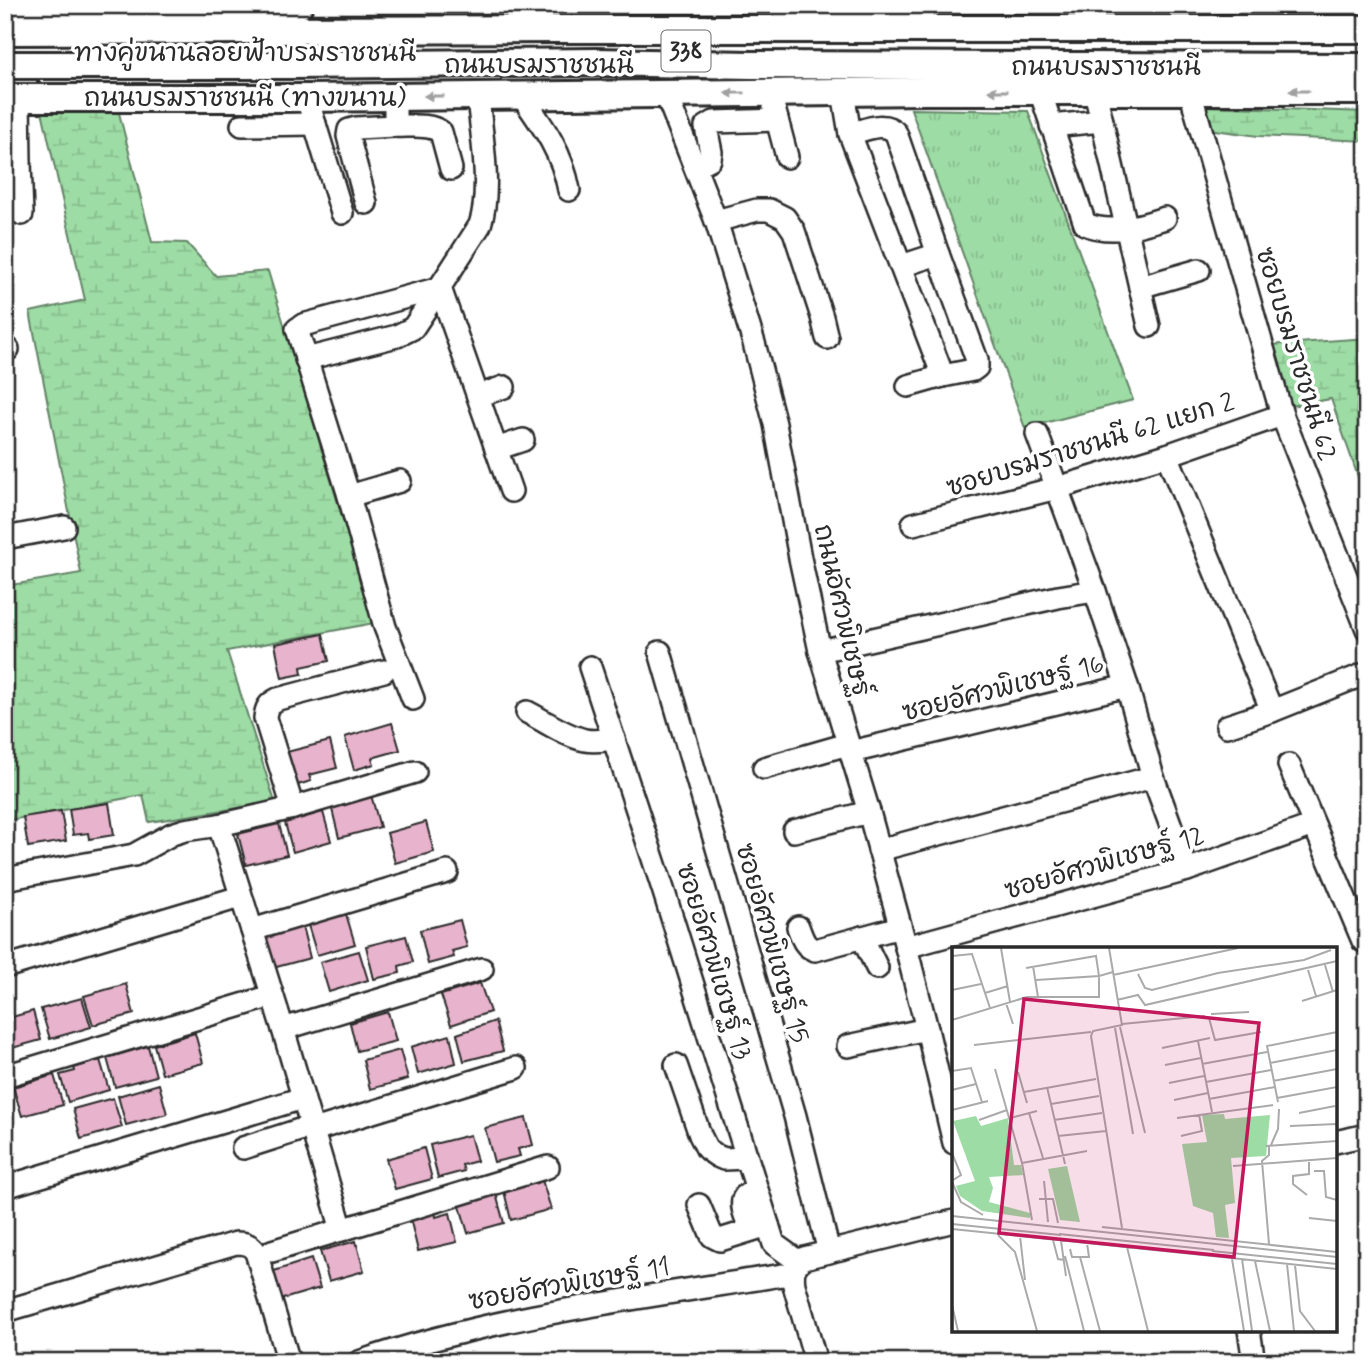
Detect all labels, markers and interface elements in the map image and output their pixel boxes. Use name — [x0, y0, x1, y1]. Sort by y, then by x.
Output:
road number: 338 — [662, 31, 710, 72]
street label: ทางคู่ขนานลอยฟ้าบรมราชชนนี — [74, 36, 416, 71]
street label: ถนนบรมราชชนนี — [444, 49, 634, 83]
street label: ถนนบรมราชชนนี — [1011, 51, 1201, 85]
street label: ถนนบรมราชชนนี (ทางขนาน) — [84, 82, 406, 116]
one-way arrow — [986, 85, 1008, 97]
one-way arrow — [1287, 85, 1309, 97]
one-way arrow — [724, 87, 746, 99]
one-way arrow — [423, 90, 445, 102]
street label: ซอยบรมราชชนนี 62 — [1246, 244, 1344, 466]
street label: ซอยบรมราชชนนี 62 แยก 2 — [943, 386, 1239, 506]
street label: ถนนอัศวพิเชษฐ์ — [805, 521, 878, 700]
street label: ซอยอัศวพิเชษฐ์ 16 — [899, 646, 1108, 730]
street label: ซอยอัศวพิเชษฐ์ 12 — [1000, 818, 1208, 909]
street label: ซอยอัศวพิเชษฐ์ 15 — [726, 839, 817, 1047]
street label: ซอยอัศวพิเชษฐ์ 13 — [667, 859, 760, 1064]
inset map — [952, 947, 1337, 1332]
street label: ซอยอัศวพิเชษฐ์ 11 — [466, 1250, 673, 1319]

